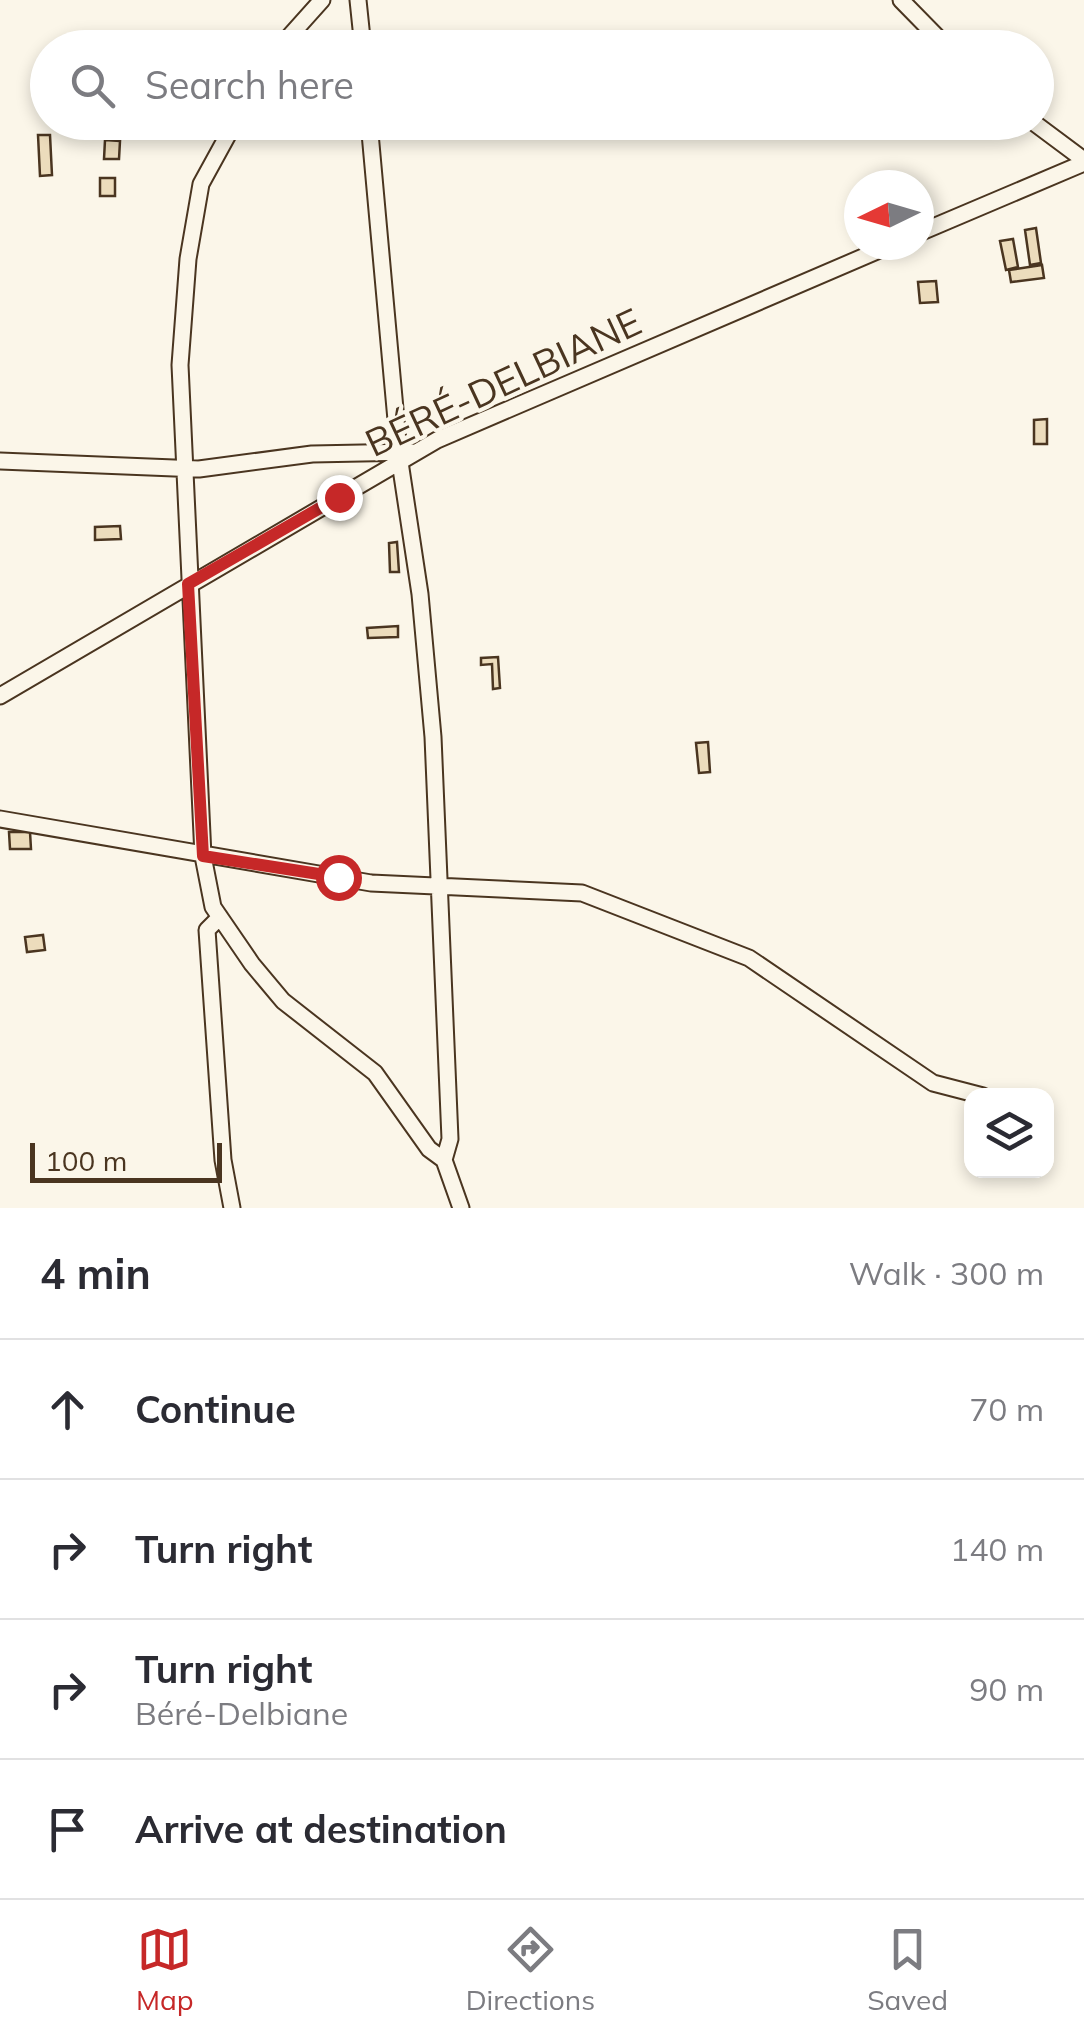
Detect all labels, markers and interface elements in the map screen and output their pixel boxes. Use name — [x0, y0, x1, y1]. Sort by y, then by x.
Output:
search box — [30, 30, 1054, 140]
icon: search — [65, 58, 120, 113]
text: Search here — [145, 61, 354, 109]
north arrow — [844, 170, 934, 260]
street label: BÉRÉ-DELBIANE — [357, 297, 649, 467]
route end — [317, 475, 363, 521]
route start — [316, 855, 362, 901]
map controls — [964, 1088, 1054, 1178]
button: layers — [964, 1088, 1054, 1178]
scale bar — [30, 1138, 222, 1182]
text: 100 m — [45, 1143, 127, 1178]
text: 4 min — [40, 1247, 151, 1300]
text: Walk · 300 m — [849, 1253, 1044, 1293]
icon: ahead — [40, 1382, 95, 1437]
text: Continue — [135, 1385, 296, 1433]
text: 70 m — [969, 1389, 1044, 1429]
icon: right — [40, 1522, 95, 1577]
text: Turn right — [135, 1525, 312, 1573]
text: 140 m — [950, 1529, 1044, 1569]
text: Turn right — [135, 1645, 312, 1693]
icon: right — [40, 1662, 95, 1717]
text: 90 m — [969, 1669, 1044, 1709]
text: Béré-Delbiane — [135, 1693, 348, 1733]
icon: arrive — [40, 1802, 95, 1857]
text: Arrive at destination — [135, 1805, 507, 1853]
tab: Map — [136, 1922, 194, 2017]
tab: Directions — [466, 1922, 595, 2017]
tab: Saved — [867, 1922, 948, 2017]

